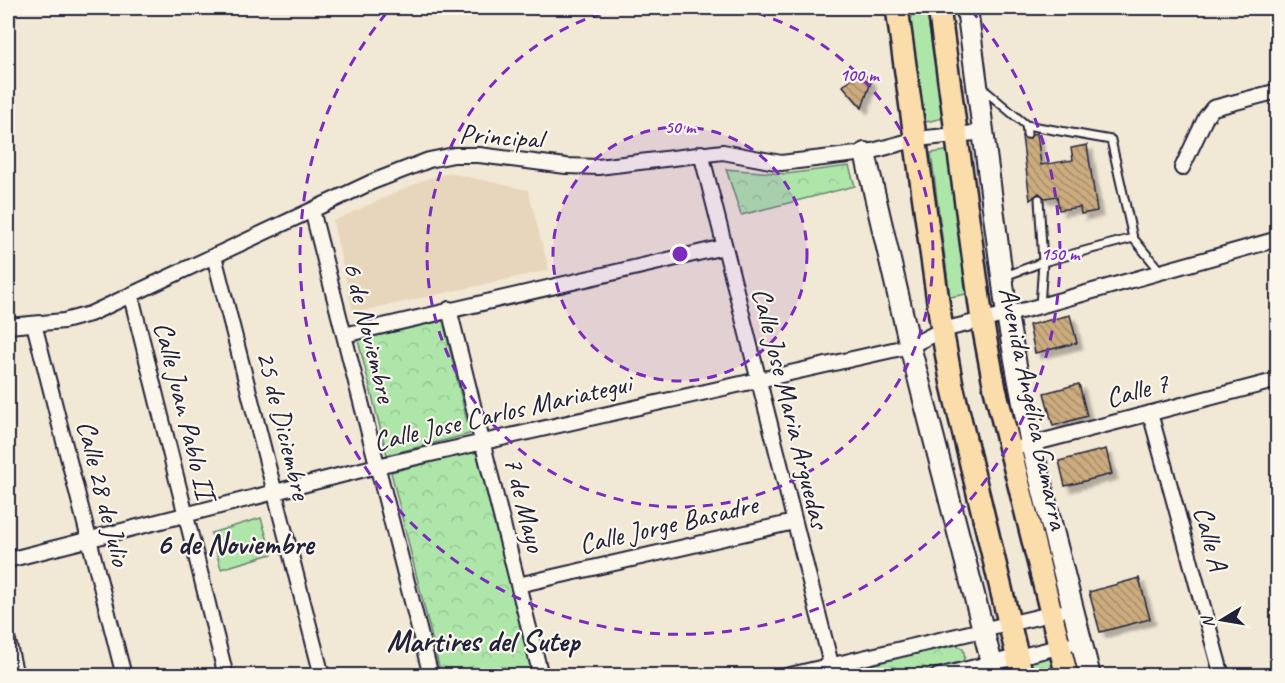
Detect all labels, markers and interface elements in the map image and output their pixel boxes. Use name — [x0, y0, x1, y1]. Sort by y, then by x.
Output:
text: 100 m — [840, 64, 880, 86]
street label: Principal — [458, 116, 549, 157]
text: 50 m — [665, 116, 697, 138]
text: 150 m — [1041, 243, 1081, 265]
centre of rings — [670, 244, 690, 264]
street label: 6 de Noviembre — [336, 258, 405, 408]
street label: Calle Jose Maria Arguedas — [744, 284, 838, 534]
street label: Avenida Angélica Gamarra — [991, 284, 1077, 534]
street label: Calle Juan Pablo II — [146, 318, 225, 508]
street label: 25 de Diciembre — [249, 347, 320, 505]
street label: Calle Jose Carlos Mariategui — [370, 364, 638, 459]
street label: Calle 7 — [1102, 365, 1173, 415]
street label: Calle 28 de Julio — [69, 417, 139, 571]
street label: 7 de Mayo — [496, 453, 554, 557]
street label: Calle Jorge Basadre — [575, 486, 762, 562]
street label: Calle A — [1186, 502, 1237, 576]
district label: 6 de Noviembre — [156, 525, 316, 563]
north arrow — [1192, 590, 1252, 650]
text: N — [1197, 613, 1219, 629]
district label: Martires del Sutep — [387, 622, 582, 660]

